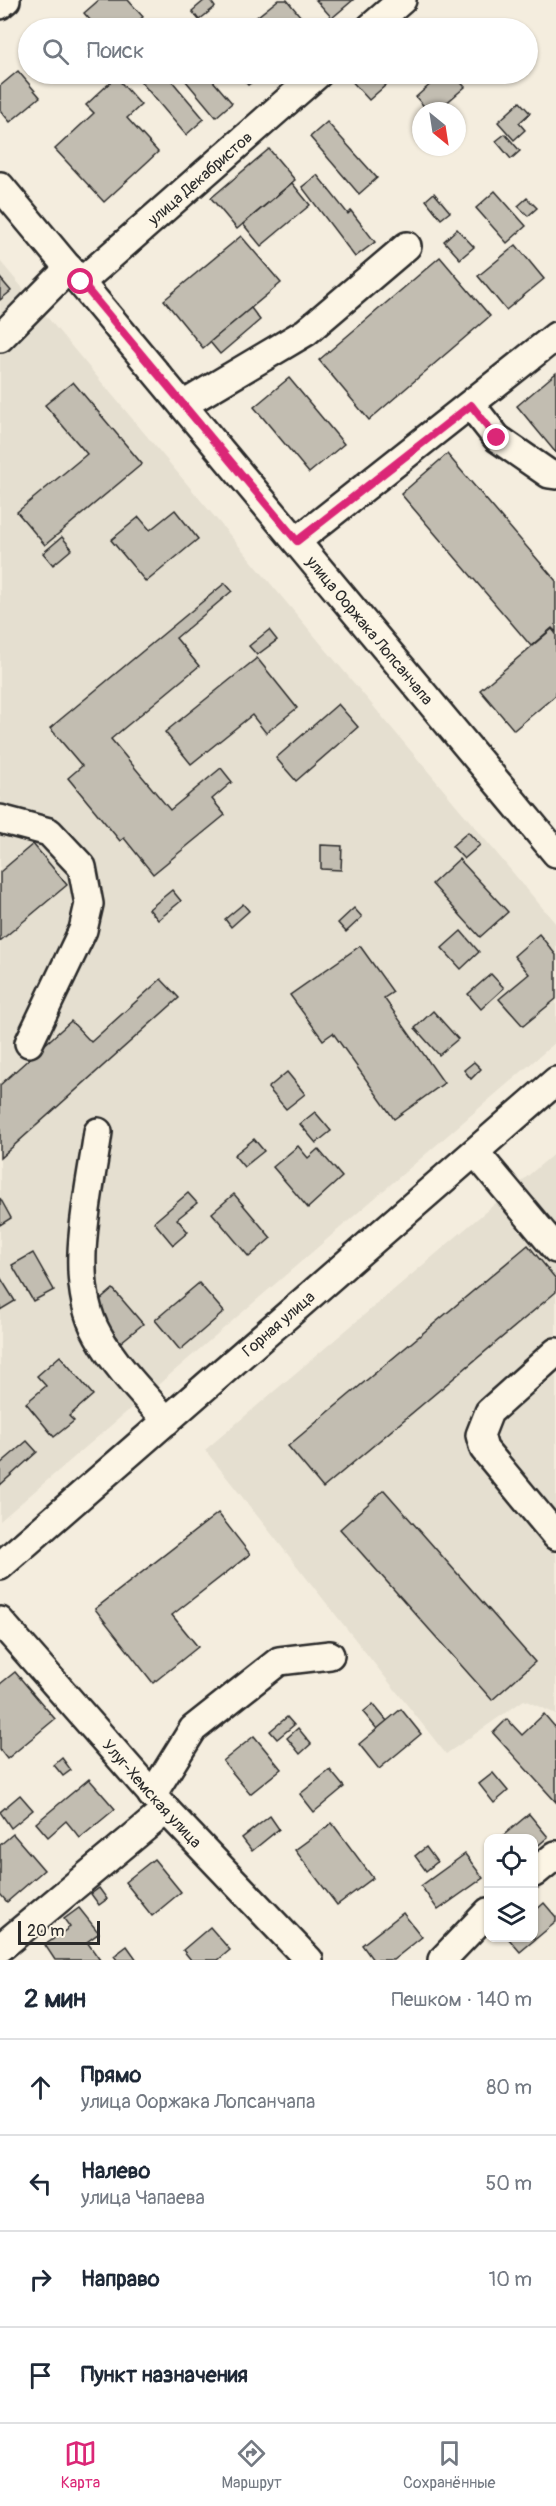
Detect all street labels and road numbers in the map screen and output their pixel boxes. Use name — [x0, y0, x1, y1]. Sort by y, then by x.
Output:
street label: улица Декабристов — [143, 127, 257, 230]
street label: улица Ооржака Лопсанчапа — [301, 551, 437, 709]
street label: Горная улица — [238, 1287, 319, 1361]
street label: Улуг-Хемская улица — [98, 1736, 206, 1852]

